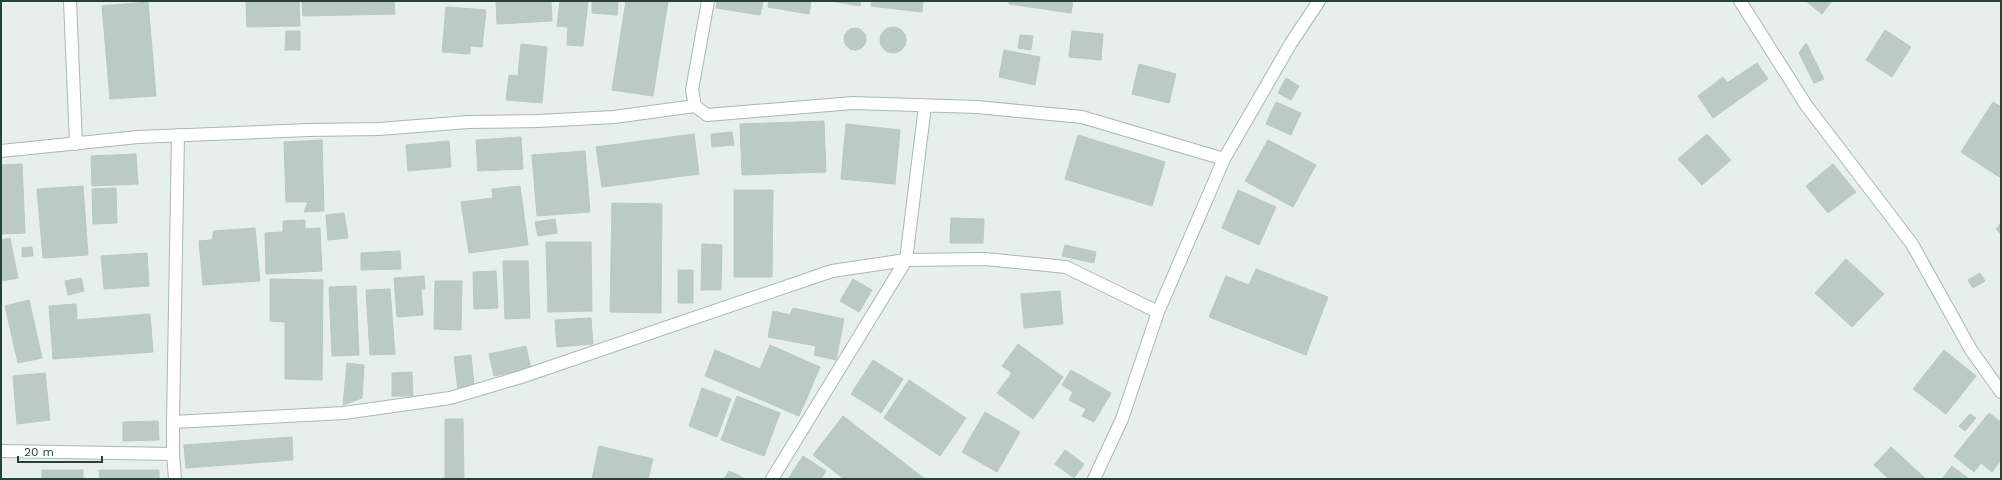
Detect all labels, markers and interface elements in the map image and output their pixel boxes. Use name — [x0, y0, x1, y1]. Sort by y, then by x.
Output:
scale bar — [18, 438, 102, 464]
text: 20 m — [24, 445, 54, 459]

